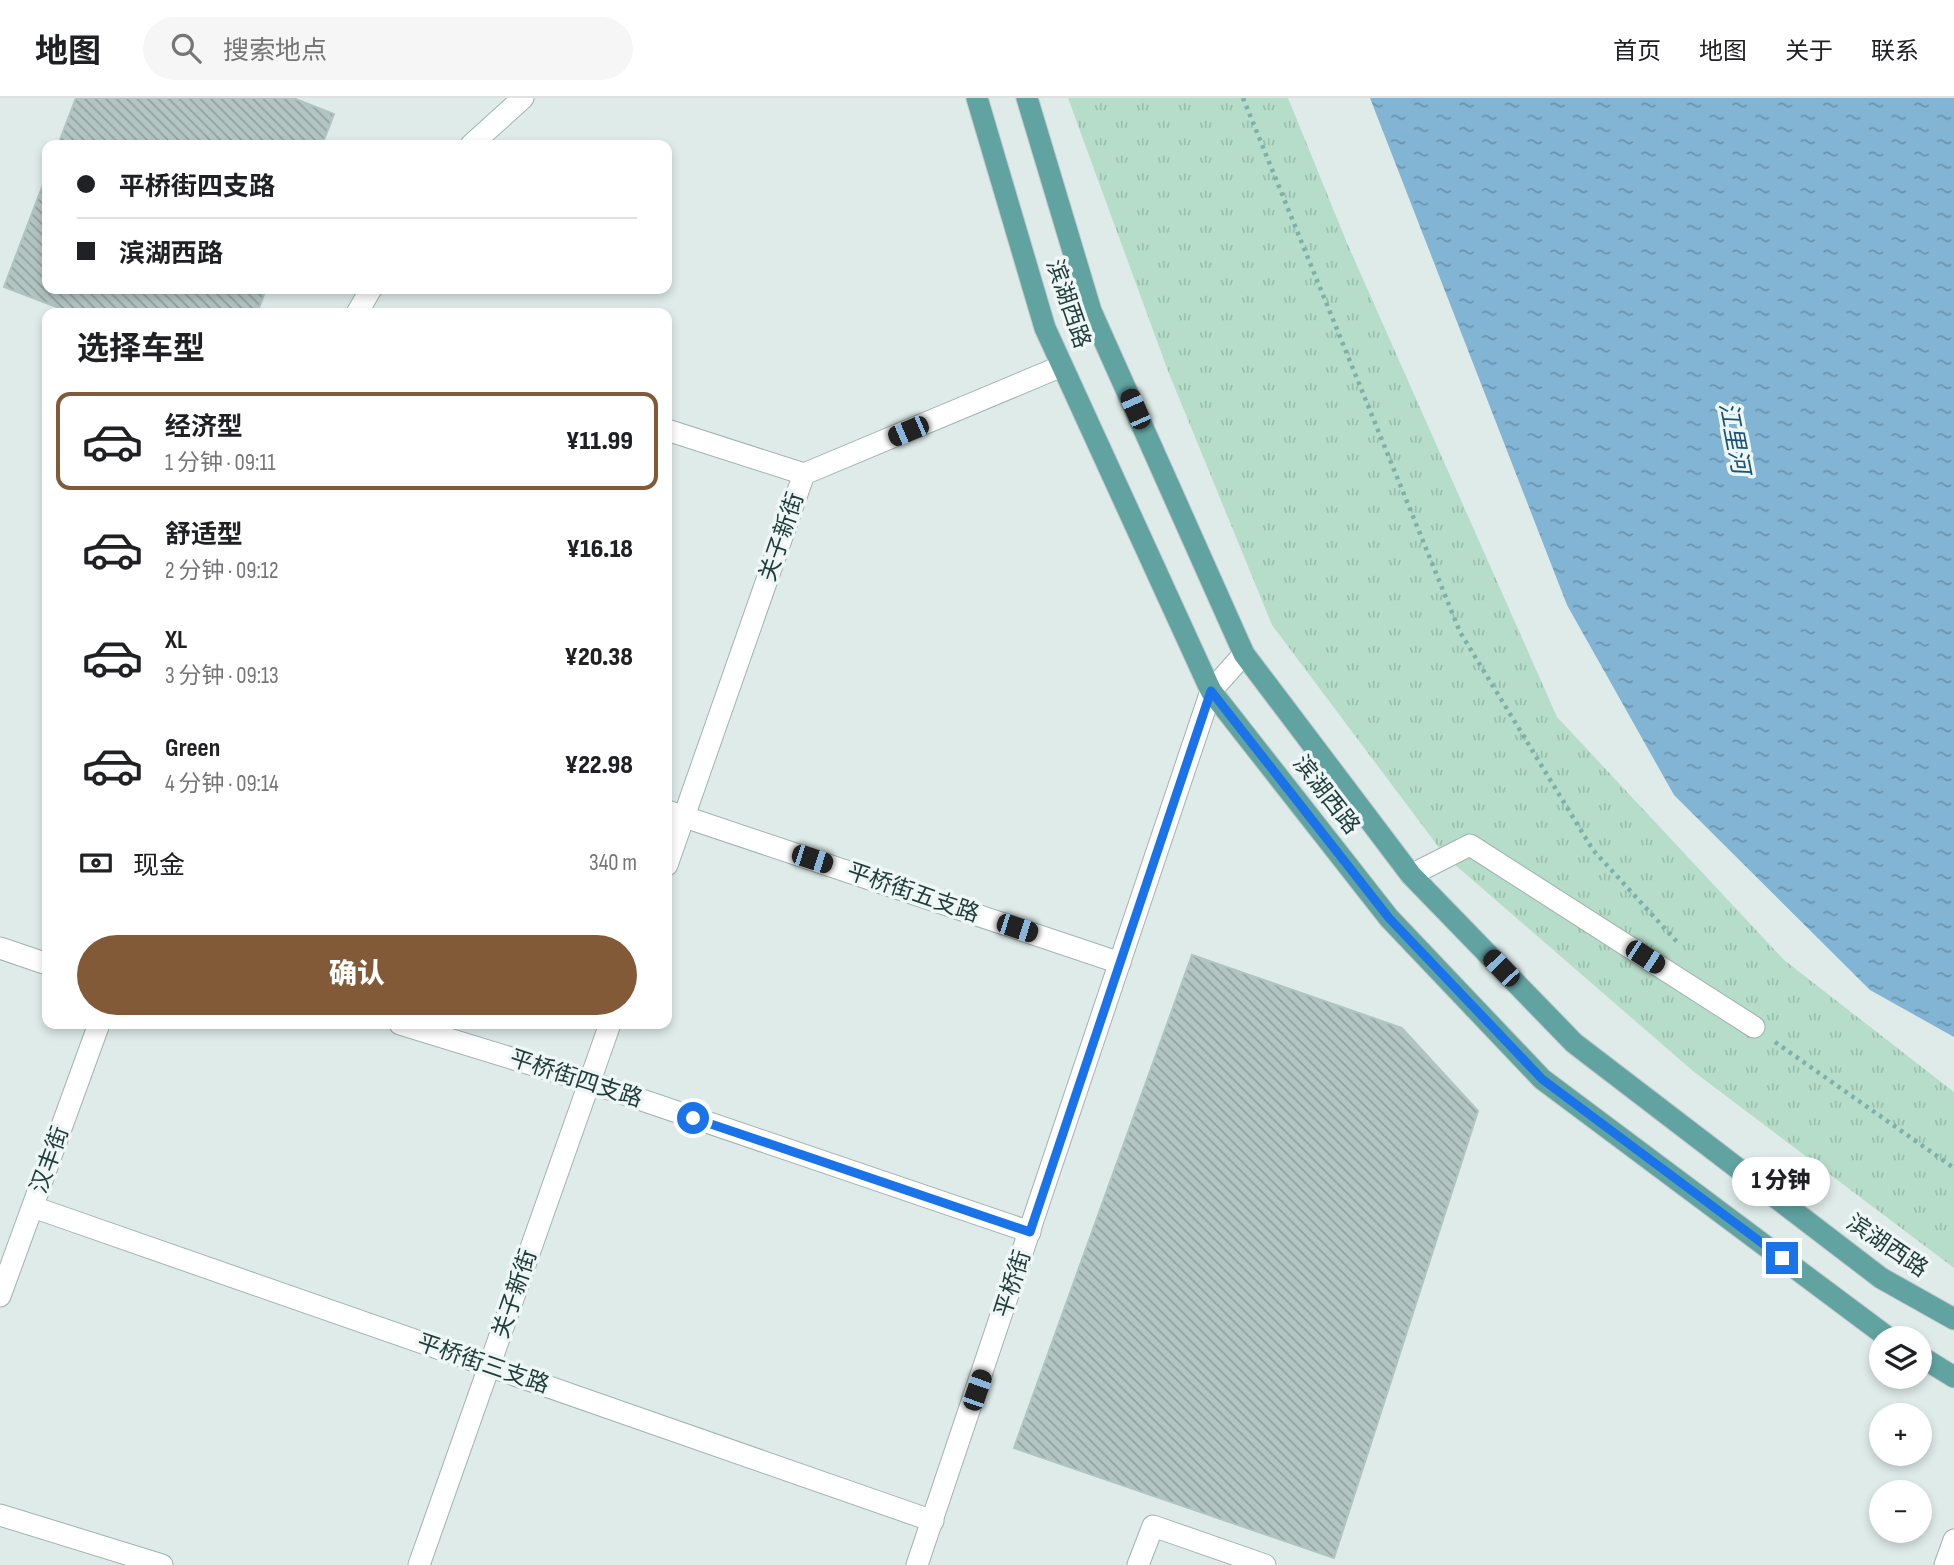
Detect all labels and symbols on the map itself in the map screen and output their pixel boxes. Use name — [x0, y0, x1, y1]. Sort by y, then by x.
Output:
street label: 滨湖西路 — [1040, 256, 1096, 352]
car — [1117, 386, 1154, 432]
water label: 江里河 — [1713, 400, 1756, 480]
car — [885, 413, 932, 449]
street label: 关子新街 — [754, 489, 810, 585]
street label: 滨湖西路 — [1287, 750, 1365, 840]
car — [789, 843, 836, 875]
street label: 平桥街五支路 — [843, 857, 983, 929]
car — [994, 912, 1041, 944]
car — [1622, 937, 1669, 977]
car — [1479, 946, 1524, 990]
street label: 平桥街四支路 — [506, 1044, 646, 1114]
route start — [677, 1102, 709, 1134]
street label: 汉丰街 — [25, 1123, 75, 1197]
callout: 1 分钟 — [1733, 1156, 1831, 1206]
street label: 滨湖西路 — [1841, 1209, 1933, 1283]
route end — [1766, 1242, 1798, 1274]
street label: 关子新街 — [487, 1246, 543, 1342]
street label: 平桥街 — [989, 1247, 1037, 1321]
street label: 平桥街三支路 — [413, 1328, 553, 1400]
car — [961, 1367, 994, 1413]

